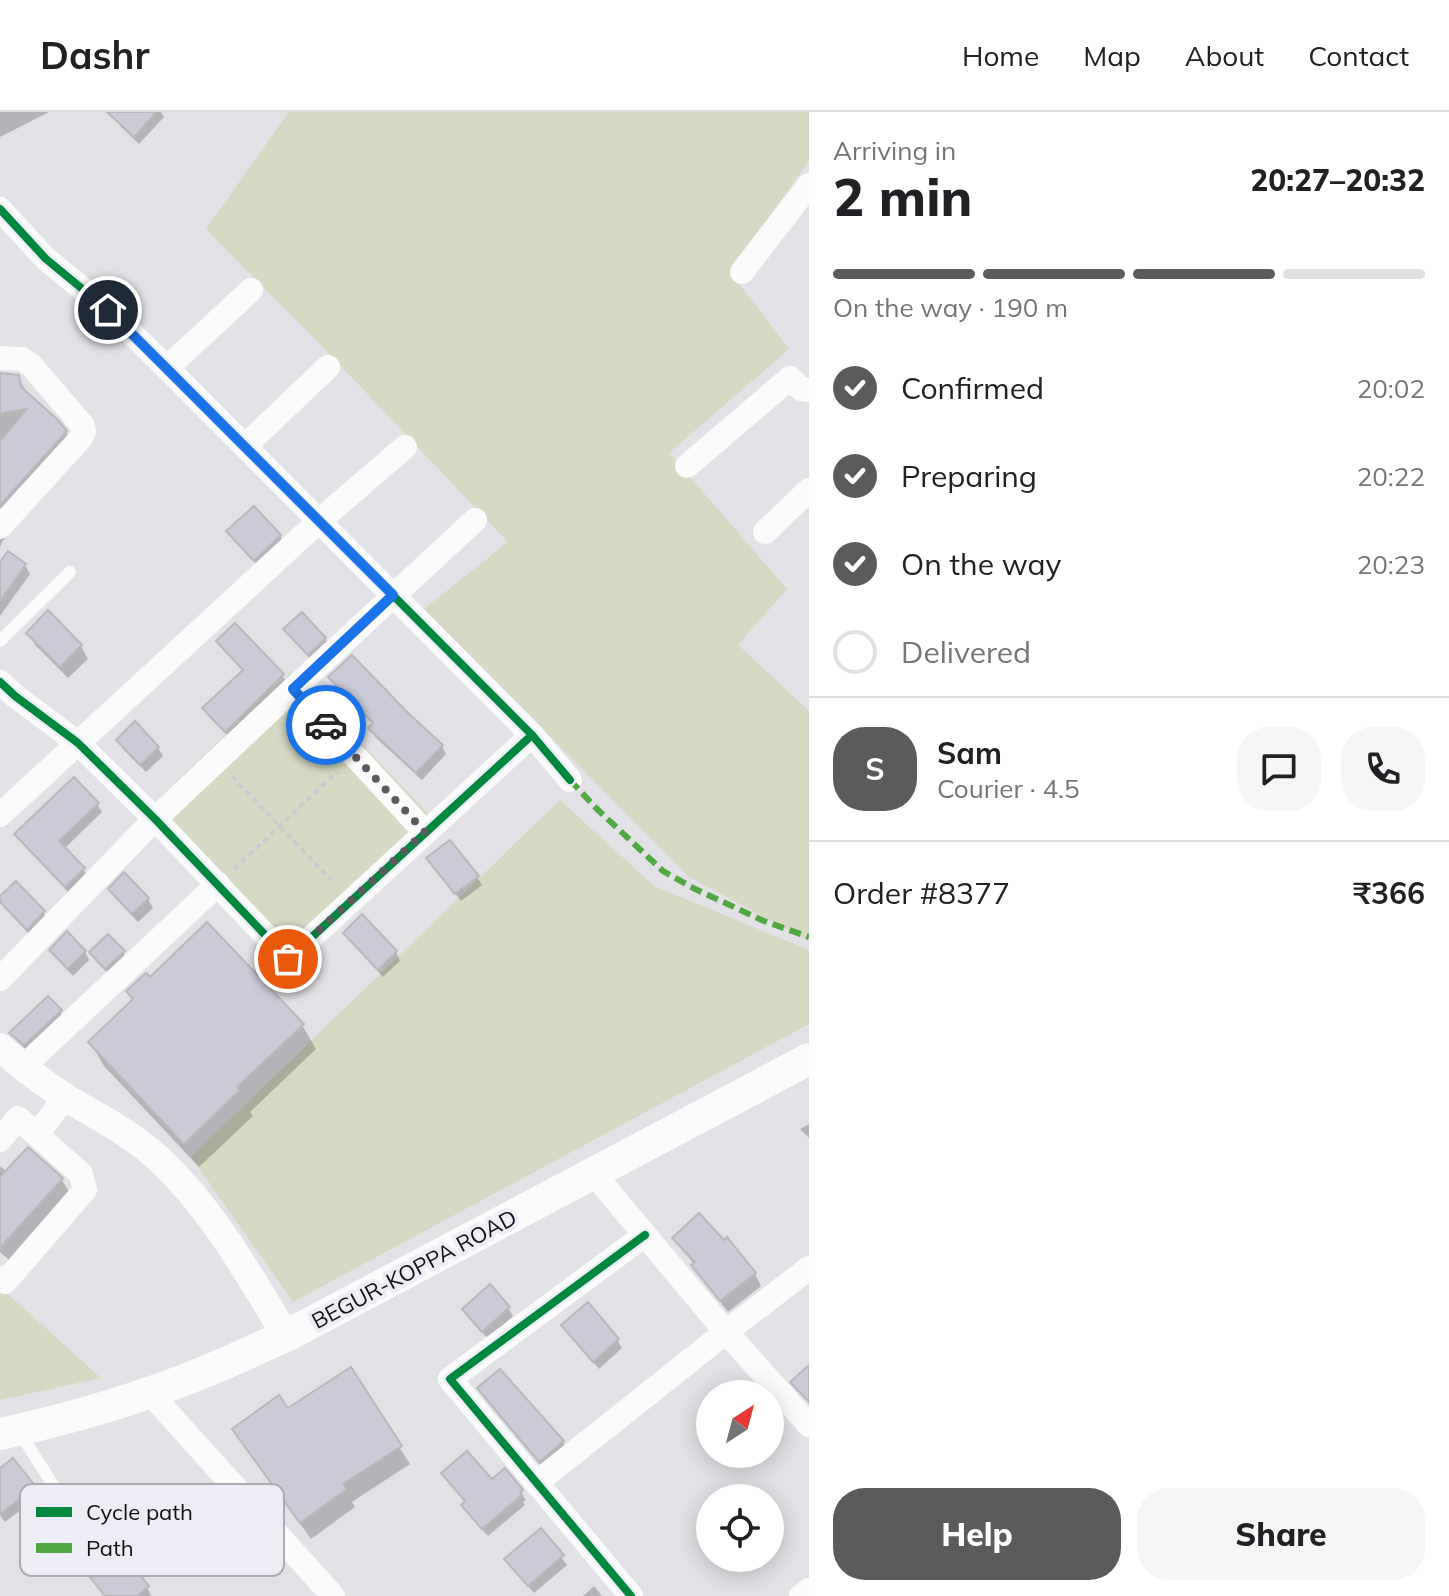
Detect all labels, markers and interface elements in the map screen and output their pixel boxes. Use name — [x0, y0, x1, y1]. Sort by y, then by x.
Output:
text: Dashr — [40, 31, 149, 79]
text: Home — [962, 38, 1039, 73]
text: Map — [1083, 38, 1141, 73]
text: About — [1185, 38, 1264, 73]
text: Contact — [1308, 38, 1409, 73]
text: Arriving in — [833, 134, 956, 167]
text: 20:27–20:32 — [1250, 161, 1425, 199]
text: 2 min — [833, 164, 972, 229]
pin — [74, 276, 142, 344]
icon: home — [86, 288, 130, 332]
text: On the way · 190 m — [833, 291, 1068, 324]
icon: check — [833, 366, 877, 410]
text: Confirmed — [901, 369, 1044, 407]
text: 20:02 — [1357, 372, 1425, 405]
icon: check — [833, 454, 877, 498]
text: Preparing — [901, 457, 1037, 495]
text: 20:22 — [1357, 460, 1425, 493]
icon: check — [833, 542, 877, 586]
text: On the way — [901, 545, 1061, 583]
text: 20:23 — [1357, 548, 1425, 581]
text: Delivered — [901, 633, 1031, 671]
courier — [286, 685, 366, 765]
icon: car — [304, 703, 348, 747]
button: chat — [1237, 727, 1321, 811]
button: phone — [1341, 727, 1425, 811]
text: Sam — [937, 734, 1002, 772]
text: S — [865, 750, 885, 788]
text: Courier · 4.5 — [937, 772, 1080, 805]
text: Order #8377 — [833, 874, 1010, 912]
text: ₹366 — [1353, 874, 1425, 912]
pin — [254, 925, 322, 993]
icon: bag — [266, 937, 310, 981]
street label: BEGUR-KOPPA ROAD — [307, 1203, 521, 1335]
north arrow — [696, 1380, 784, 1468]
map controls — [696, 1380, 784, 1572]
legend — [20, 1484, 284, 1576]
button: locate — [696, 1484, 784, 1572]
button: Help — [833, 1488, 1121, 1580]
button: Share — [1137, 1488, 1425, 1580]
text: Cycle path — [86, 1498, 193, 1526]
text: Path — [86, 1534, 134, 1562]

